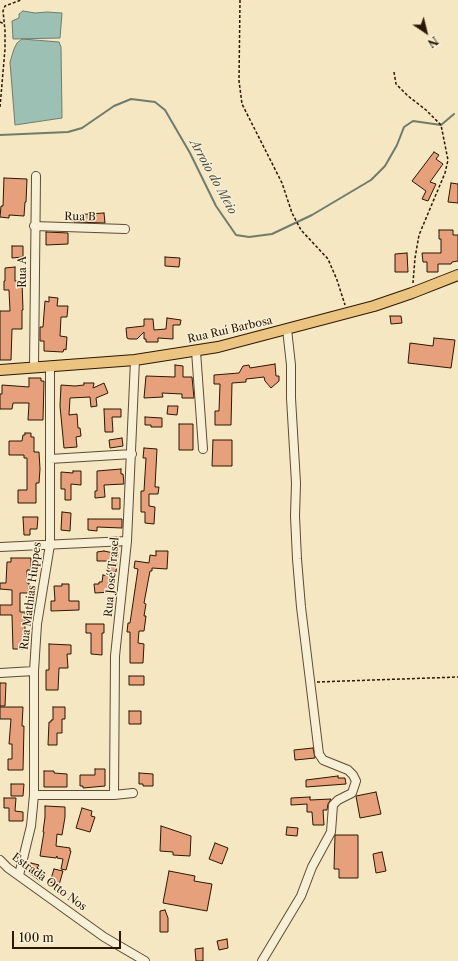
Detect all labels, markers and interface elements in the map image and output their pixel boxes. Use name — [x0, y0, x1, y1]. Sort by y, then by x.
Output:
north arrow — [406, 12, 446, 52]
text: N — [425, 33, 441, 50]
water label: Arroio do Meio — [186, 137, 240, 217]
street label: Rua B — [64, 210, 96, 224]
street label: Rua A — [16, 256, 30, 288]
street label: Rua Ruí Barbosa — [186, 314, 274, 346]
street label: Rua José Trasel — [102, 537, 122, 617]
street label: Rua Mathias Huppes — [18, 541, 44, 651]
street label: Estrada Otto Nos — [9, 851, 89, 913]
scale bar — [14, 923, 123, 949]
text: 100 m — [19, 930, 54, 945]

